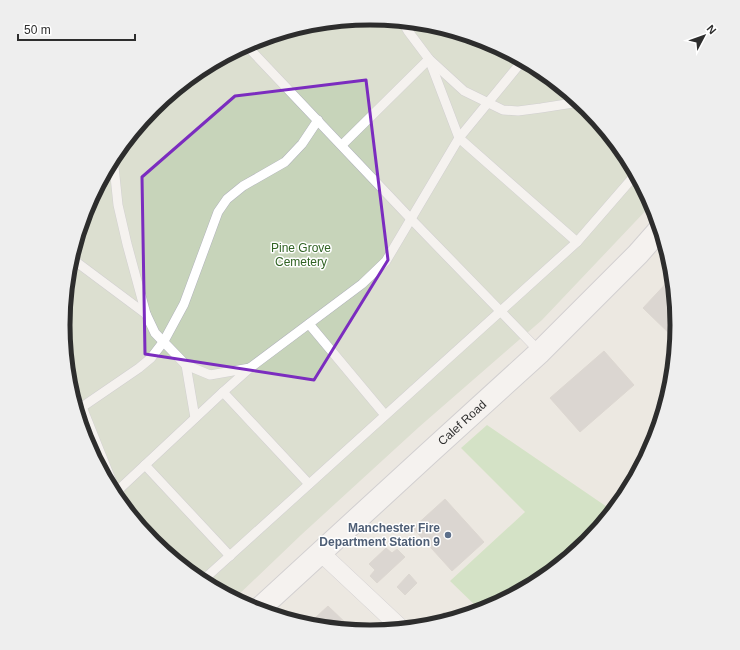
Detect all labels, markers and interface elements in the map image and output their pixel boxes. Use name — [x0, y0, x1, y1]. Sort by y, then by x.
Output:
scale bar — [18, 16, 135, 42]
north arrow — [684, 16, 724, 56]
text: 50 m — [24, 23, 51, 37]
text: N — [704, 23, 719, 36]
park label: Pine Grove Cemetery — [271, 241, 331, 269]
street label: Calef Road — [435, 397, 489, 448]
place label: Manchester Fire Department Station 9 — [319, 521, 440, 549]
marker: Manchester Fire Department Station 9 — [443, 530, 453, 540]

